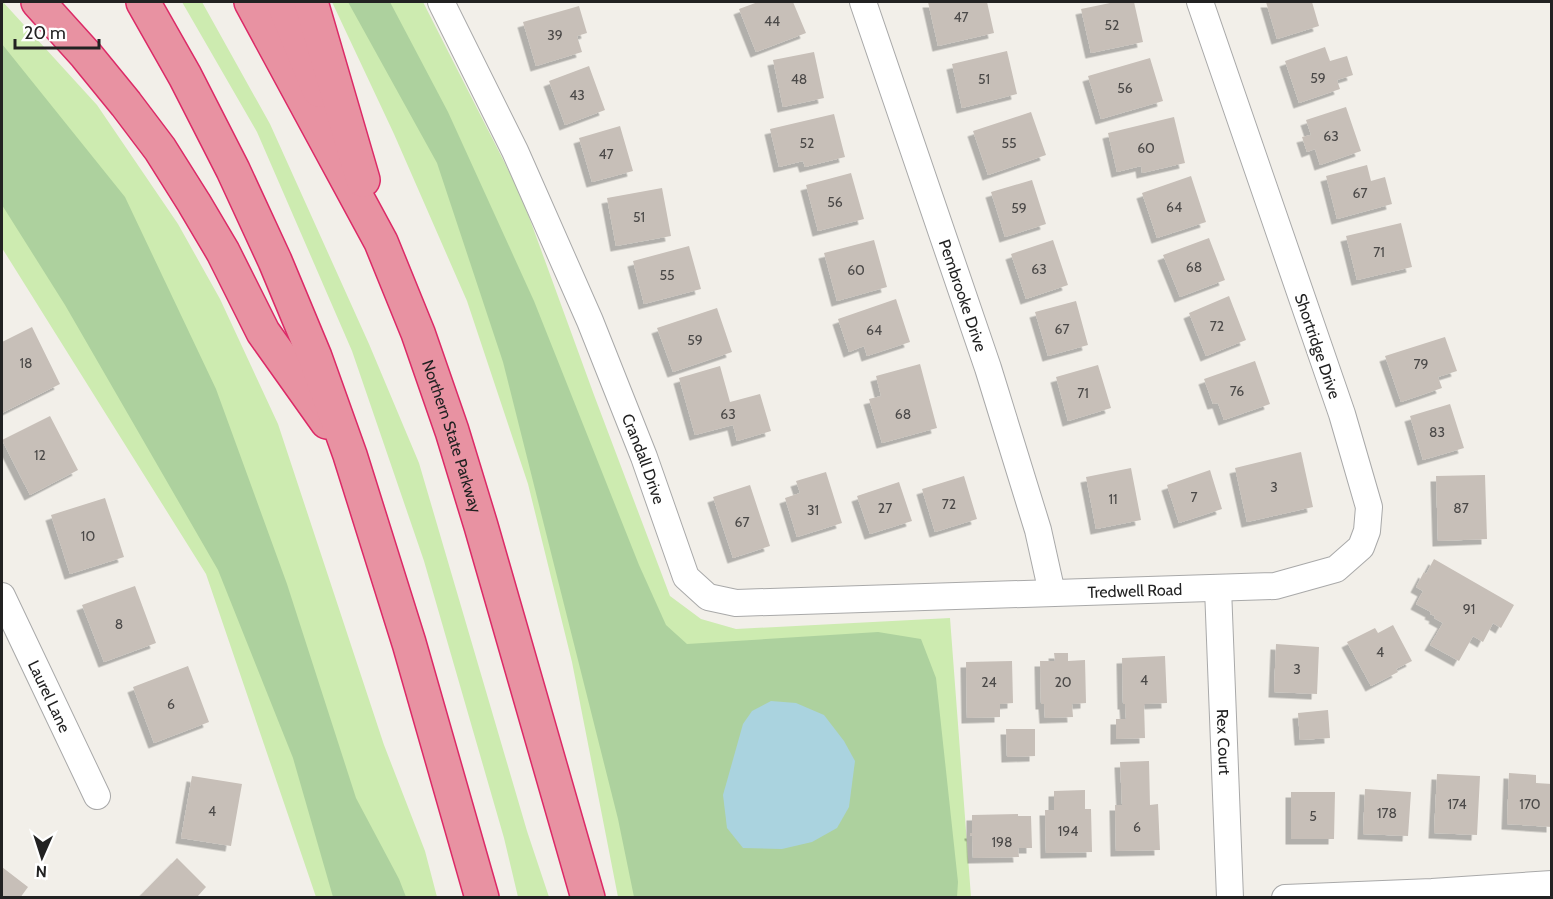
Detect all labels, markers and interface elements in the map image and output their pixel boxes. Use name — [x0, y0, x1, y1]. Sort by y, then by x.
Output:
house number: 47 — [953, 8, 969, 26]
scale bar — [15, 12, 99, 50]
house number: 44 — [764, 12, 780, 30]
house number: 52 — [1105, 16, 1119, 34]
text: 20 m — [24, 22, 66, 44]
house number: 39 — [547, 26, 563, 44]
house number: 59 — [1310, 69, 1326, 87]
house number: 48 — [791, 70, 807, 88]
house number: 51 — [978, 70, 990, 88]
house number: 56 — [1117, 79, 1133, 97]
house number: 43 — [569, 86, 585, 104]
house number: 63 — [1323, 127, 1339, 145]
house number: 52 — [800, 134, 814, 152]
house number: 55 — [1001, 134, 1017, 152]
house number: 60 — [1137, 139, 1155, 157]
house number: 47 — [598, 145, 614, 163]
house number: 67 — [1353, 184, 1367, 202]
house number: 56 — [827, 193, 843, 211]
house number: 64 — [1166, 198, 1182, 216]
house number: 59 — [1011, 199, 1027, 217]
house number: 51 — [633, 208, 645, 226]
street label: Pembrooke Drive — [935, 237, 991, 354]
house number: 71 — [1373, 243, 1385, 261]
house number: 68 — [1186, 258, 1202, 276]
house number: 63 — [1031, 260, 1047, 278]
house number: 60 — [847, 261, 865, 279]
house number: 55 — [659, 266, 675, 284]
street label: Shortridge Drive — [1291, 291, 1344, 401]
house number: 72 — [1210, 317, 1224, 335]
house number: 67 — [1055, 320, 1069, 338]
house number: 64 — [866, 321, 882, 339]
house number: 59 — [687, 331, 703, 349]
house number: 18 — [19, 354, 33, 372]
house number: 79 — [1414, 355, 1429, 373]
street label: Northern State Parkway — [418, 357, 485, 515]
house number: 76 — [1230, 382, 1244, 400]
house number: 71 — [1077, 384, 1089, 402]
house number: 63 — [720, 405, 736, 423]
house number: 68 — [895, 405, 911, 423]
street label: Crandall Drive — [618, 411, 669, 507]
house number: 83 — [1429, 423, 1445, 441]
house number: 12 — [34, 446, 46, 464]
house number: 3 — [1270, 478, 1278, 496]
house number: 7 — [1190, 488, 1198, 506]
house number: 11 — [1108, 490, 1118, 508]
house number: 72 — [942, 495, 956, 513]
house number: 27 — [878, 499, 892, 517]
house number: 87 — [1453, 499, 1469, 517]
house number: 31 — [807, 501, 819, 519]
house number: 67 — [735, 513, 749, 531]
house number: 10 — [81, 527, 95, 545]
street label: Tredwell Road — [1087, 580, 1182, 602]
house number: 91 — [1463, 600, 1475, 618]
house number: 8 — [115, 615, 123, 633]
house number: 4 — [1376, 643, 1384, 661]
street label: Laurel Lane — [24, 657, 74, 736]
house number: 3 — [1293, 660, 1301, 678]
house number: 4 — [1140, 671, 1148, 689]
house number: 24 — [981, 673, 997, 691]
house number: 20 — [1054, 673, 1072, 691]
house number: 6 — [167, 695, 175, 713]
street label: Rex Court — [1213, 709, 1234, 776]
house number: 174 — [1447, 795, 1467, 813]
house number: 170 — [1519, 795, 1541, 813]
house number: 4 — [208, 802, 216, 820]
house number: 178 — [1377, 804, 1397, 822]
house number: 5 — [1309, 807, 1317, 825]
house number: 6 — [1133, 818, 1141, 836]
house number: 194 — [1058, 822, 1078, 840]
north arrow — [12, 827, 72, 887]
house number: 198 — [992, 833, 1013, 851]
text: N — [35, 862, 47, 881]

